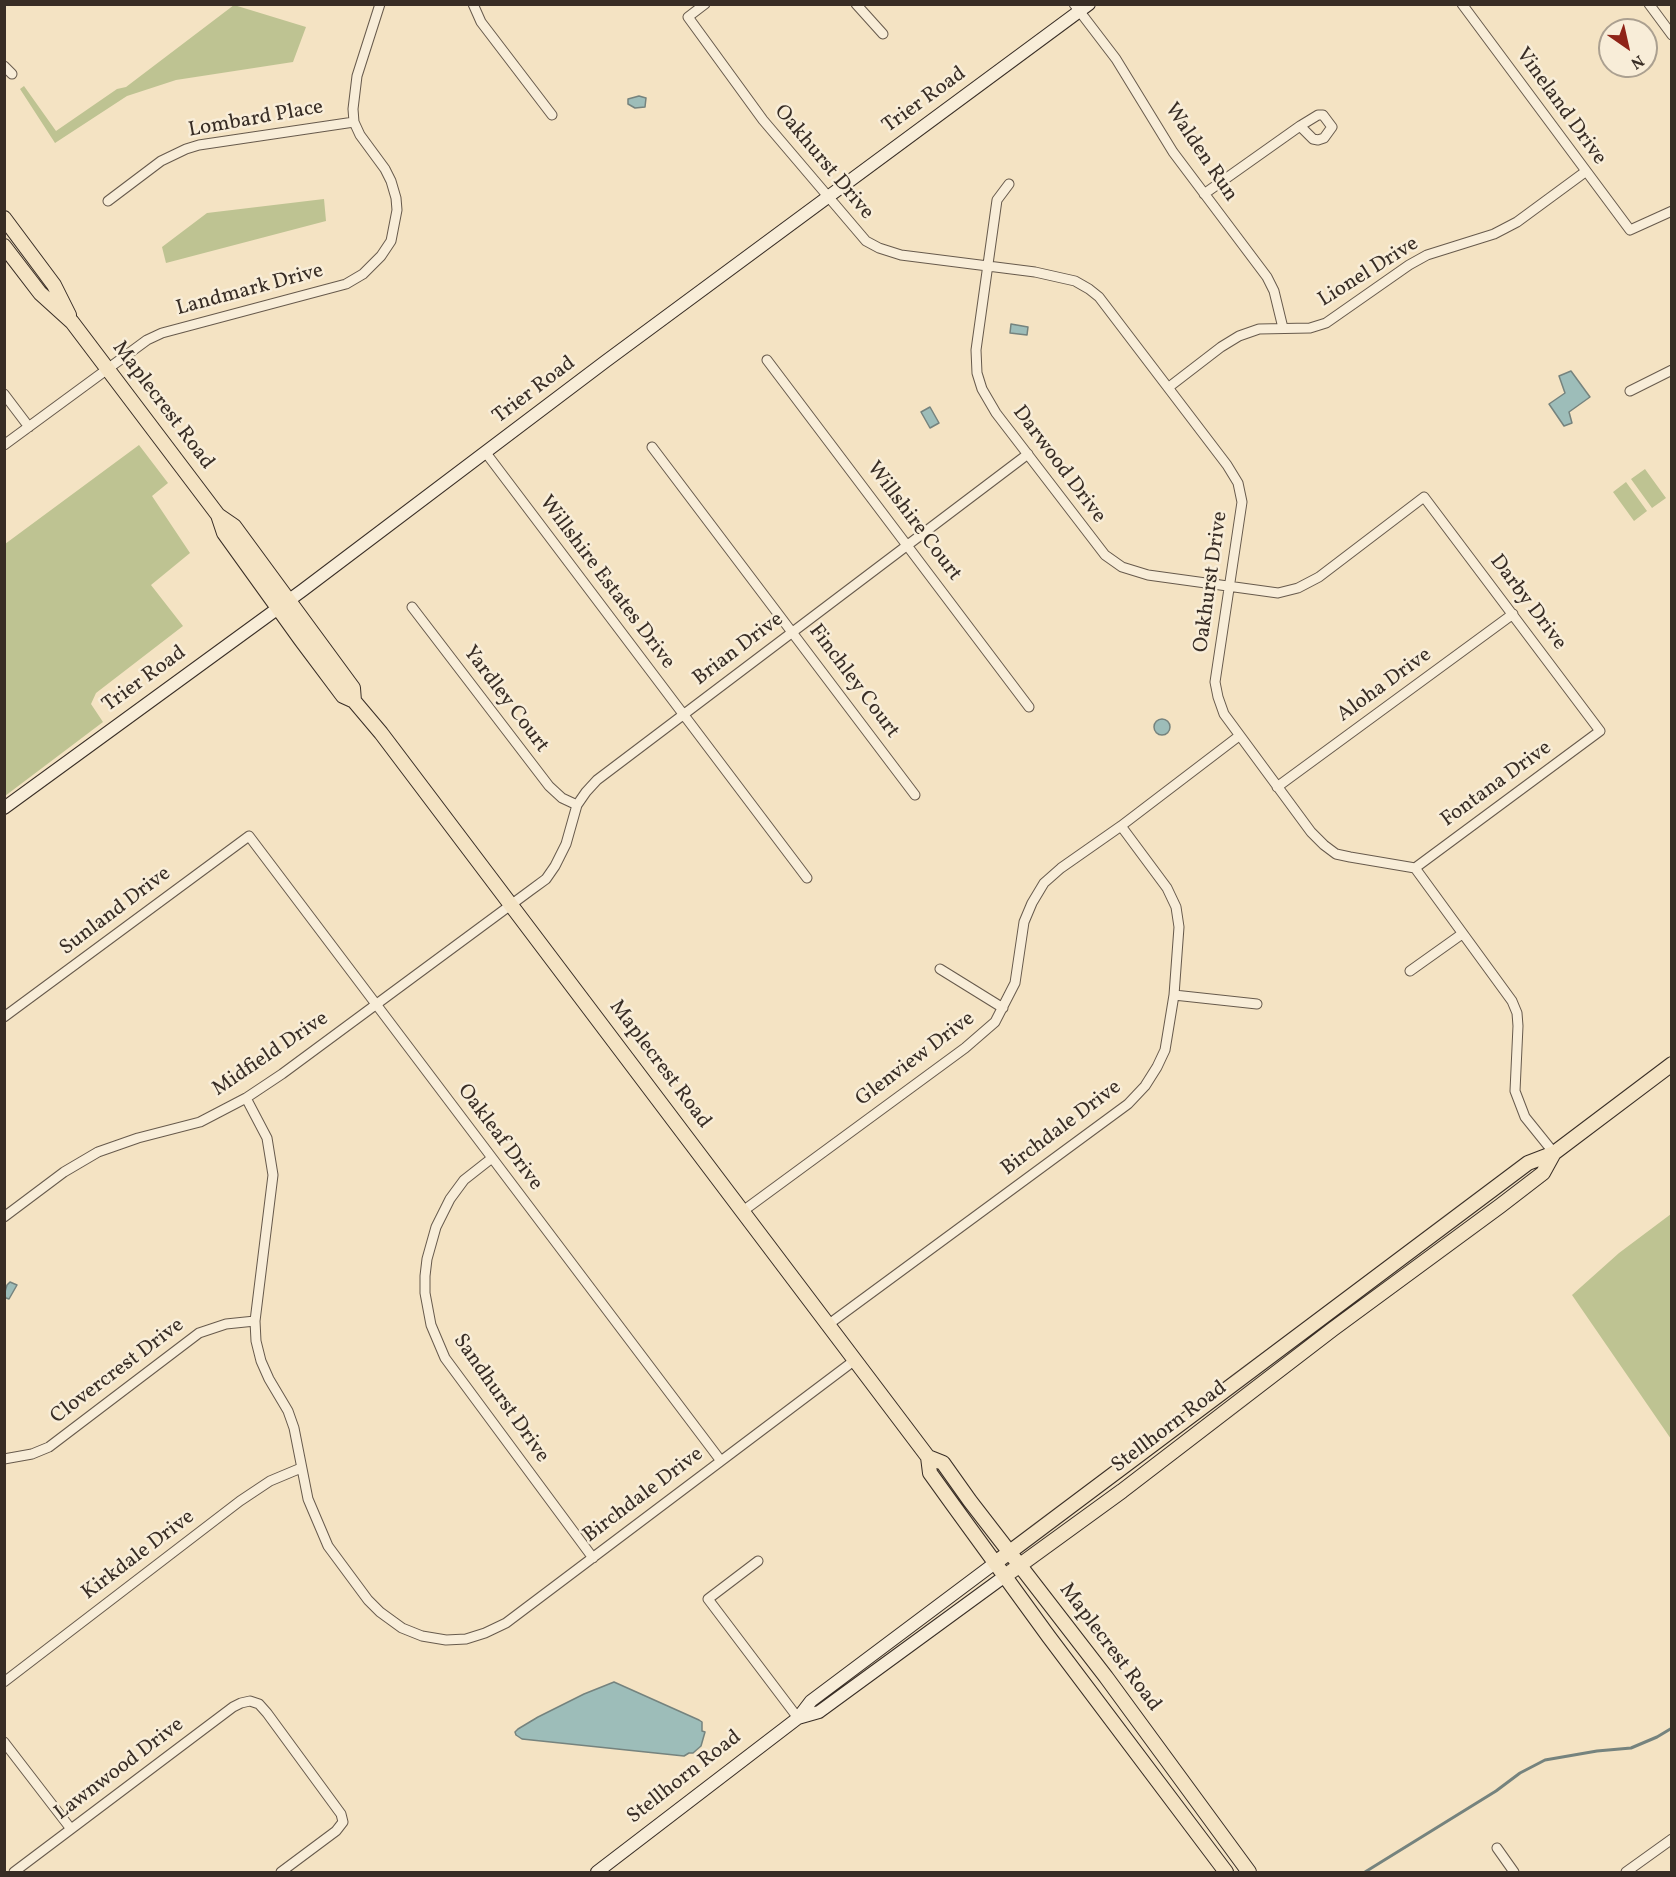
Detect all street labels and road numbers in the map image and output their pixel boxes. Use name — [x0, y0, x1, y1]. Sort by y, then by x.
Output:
street label: Vineland Drive — [1509, 43, 1611, 171]
street label: Trier Road — [878, 62, 972, 140]
street label: Lombard Place — [187, 96, 325, 144]
street label: Walden Run — [1158, 99, 1242, 207]
street label: Oakhurst Drive — [768, 100, 878, 226]
street label: Lionel Drive — [1314, 232, 1424, 314]
street label: Landmark Drive — [174, 259, 326, 323]
street label: Maplecrest Road — [106, 337, 218, 475]
street label: Trier Road — [489, 352, 581, 430]
street label: Darwood Drive — [1006, 401, 1110, 529]
street label: Willshire Court — [860, 457, 966, 587]
street label: Willshire Estates Drive — [533, 491, 679, 675]
street label: Oakhurst Drive — [1190, 510, 1234, 654]
street label: Darby Drive — [1483, 550, 1571, 656]
street label: Brian Drive — [689, 608, 789, 692]
street label: Finchley Court — [802, 620, 904, 744]
street label: Trier Road — [98, 641, 192, 719]
street label: Yardley Court — [457, 642, 553, 758]
street label: Aloha Drive — [1333, 643, 1437, 729]
street label: Fontana Drive — [1437, 736, 1557, 834]
street label: Sunland Drive — [55, 862, 177, 962]
street label: Maplecrest Road — [603, 996, 715, 1134]
street label: Midfield Drive — [208, 1007, 334, 1103]
street label: Glenview Drive — [852, 1007, 980, 1113]
street label: Birchdale Drive — [997, 1076, 1127, 1182]
street label: Oakleaf Drive — [451, 1080, 547, 1196]
street label: Clovercrest Drive — [46, 1314, 190, 1430]
street label: Sandhurst Drive — [446, 1330, 554, 1468]
street label: Stellhorn Road — [1107, 1376, 1233, 1480]
street label: Birchdale Drive — [579, 1443, 709, 1549]
street label: Kirkdale Drive — [78, 1505, 200, 1607]
street label: Maplecrest Road — [1053, 1579, 1165, 1717]
street label: Lawnwood Drive — [50, 1713, 190, 1827]
street label: Stellhorn Road — [623, 1726, 747, 1830]

